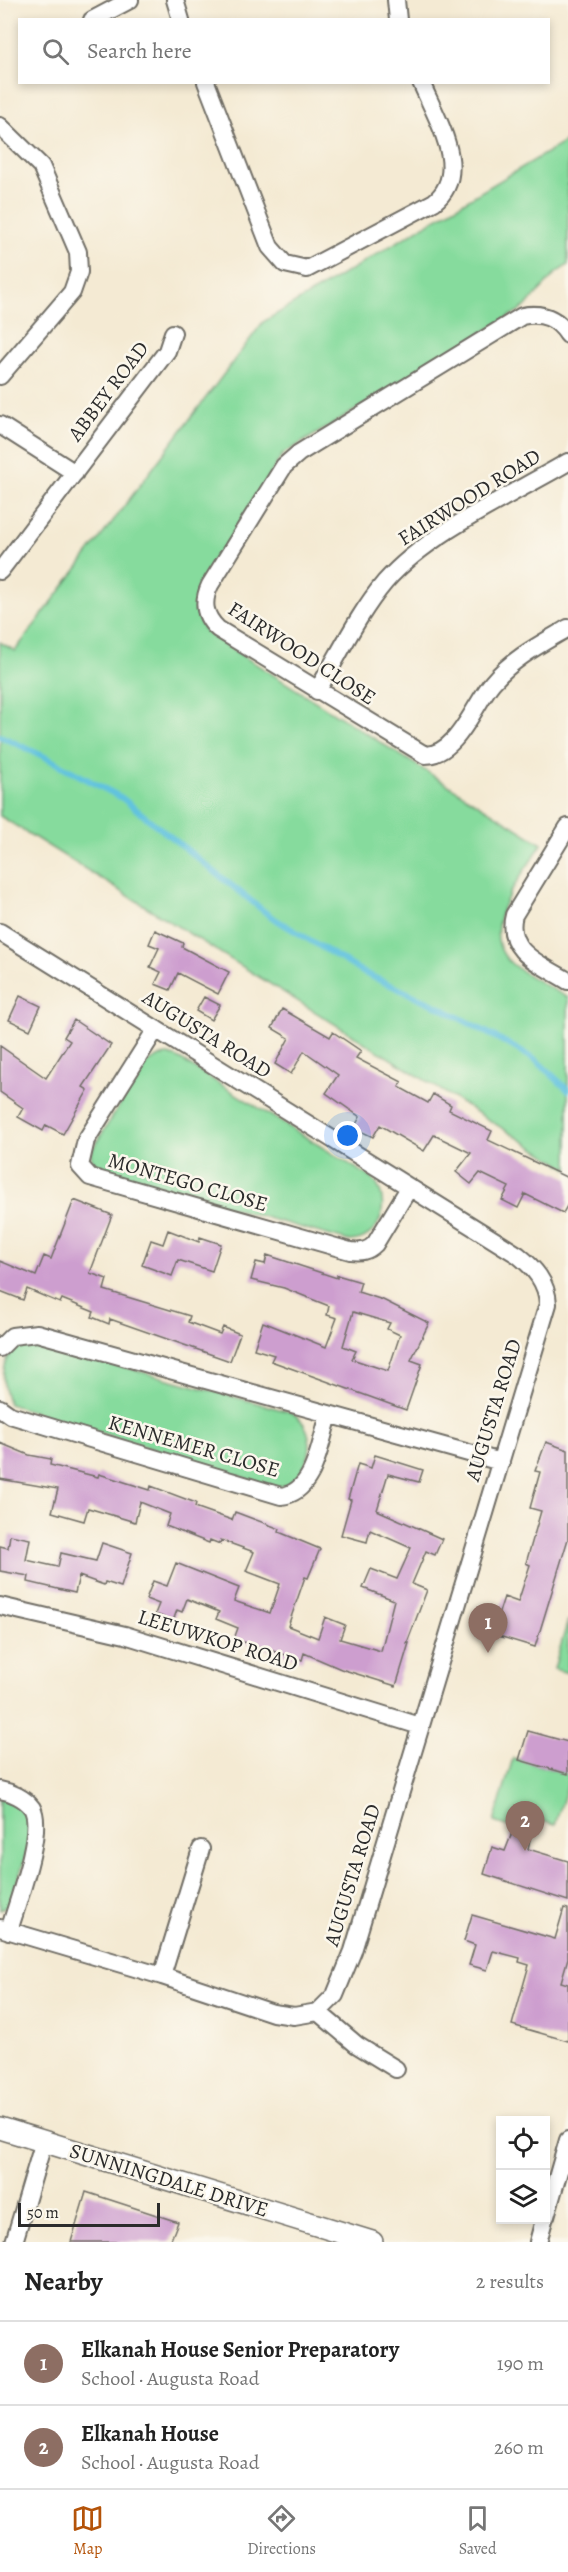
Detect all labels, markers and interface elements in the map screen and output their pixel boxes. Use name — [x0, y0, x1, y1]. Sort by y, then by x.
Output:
search box — [18, 18, 550, 84]
icon: search — [39, 35, 72, 68]
text: Search here — [87, 36, 192, 66]
street label: ABBEY ROAD — [61, 335, 155, 448]
street label: FAIRWOOD ROAD — [392, 442, 546, 552]
street label: FAIRWOOD CLOSE — [223, 595, 381, 711]
street label: AUGUSTA ROAD — [136, 983, 277, 1085]
your location — [333, 1121, 362, 1150]
street label: MONTEGO CLOSE — [105, 1146, 271, 1218]
street label: AUGUSTA ROAD — [458, 1336, 528, 1485]
street label: KENNEMER CLOSE — [105, 1408, 283, 1484]
street label: LEEUWKOP ROAD — [135, 1602, 301, 1678]
pin: 1 — [468, 1604, 508, 1653]
street label: AUGUSTA ROAD — [317, 1801, 387, 1950]
pin: 2 — [506, 1802, 544, 1851]
map controls — [496, 2116, 550, 2224]
button: locate — [496, 2116, 550, 2170]
street label: SUNNINGDALE DRIVE — [66, 2136, 272, 2224]
button: layers — [496, 2170, 550, 2224]
scale bar — [18, 2200, 160, 2228]
text: 50 m — [27, 2202, 59, 2224]
text: Nearby — [24, 2264, 103, 2299]
text: 2 results — [476, 2268, 544, 2295]
text: Elkanah House Senior Preparatory — [81, 2335, 399, 2365]
text: 1 — [40, 2350, 47, 2377]
text: 190 m — [497, 2350, 544, 2377]
text: School · Augusta Road — [81, 2365, 260, 2392]
text: Elkanah House — [81, 2419, 219, 2449]
text: 2 — [39, 2434, 48, 2461]
text: 260 m — [494, 2434, 544, 2461]
text: School · Augusta Road — [81, 2449, 260, 2476]
tab: Map — [71, 2502, 104, 2560]
tab: Directions — [247, 2502, 316, 2560]
tab: Saved — [459, 2502, 497, 2560]

